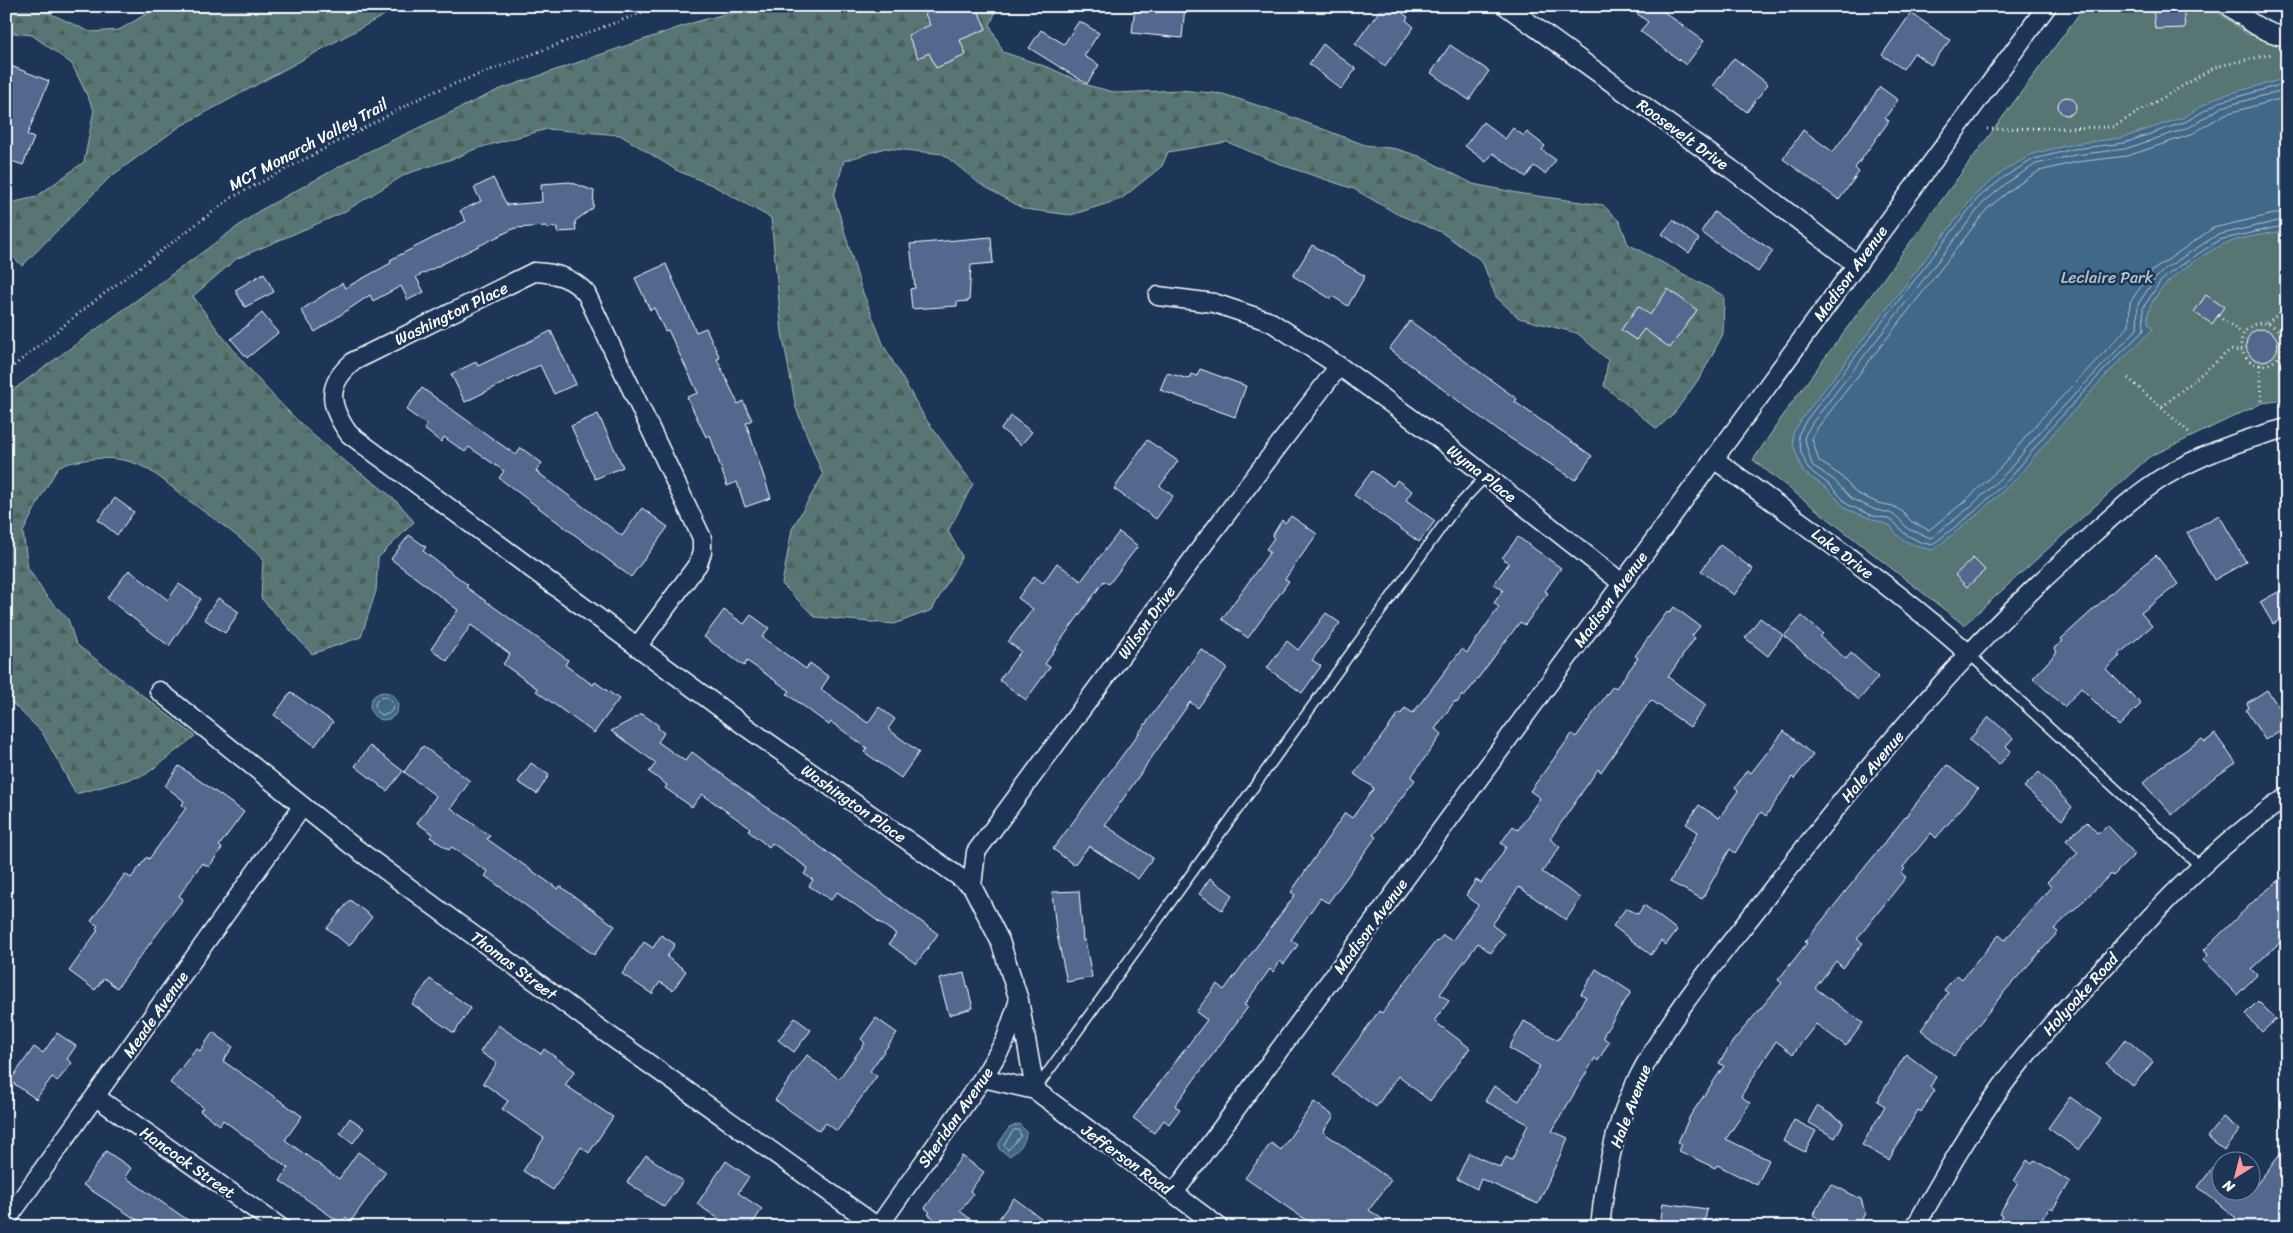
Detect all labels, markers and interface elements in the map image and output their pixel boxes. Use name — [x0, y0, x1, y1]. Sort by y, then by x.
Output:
street label: MCT Monarch Valley Trail — [223, 90, 394, 199]
street label: Roosevelt Drive — [1630, 91, 1735, 178]
street label: Madison Avenue — [1805, 219, 1896, 328]
park label: Leclaire Park — [2061, 263, 2154, 292]
street label: Washington Place — [389, 273, 513, 354]
street label: Wyma Place — [1440, 436, 1523, 510]
street label: Lake Drive — [1805, 520, 1880, 587]
street label: Madison Avenue — [1565, 545, 1656, 654]
street label: Wilson Drive — [1109, 579, 1183, 666]
street label: Hale Avenue — [1833, 724, 1912, 809]
street label: Washington Place — [795, 756, 913, 851]
street label: Madison Avenue — [1325, 872, 1416, 981]
street label: Thomas Street — [464, 923, 564, 1008]
street label: Holyoake Road — [2035, 945, 2127, 1043]
street label: Meade Avenue — [115, 964, 196, 1064]
street label: Sheridan Avenue — [910, 1060, 1001, 1174]
street label: Hale Avenue — [1601, 1060, 1660, 1152]
street label: Jefferson Road — [1074, 1116, 1180, 1204]
street label: Hancock Street — [134, 1118, 242, 1206]
north arrow — [2210, 1150, 2260, 1200]
text: N — [2217, 1173, 2241, 1200]

